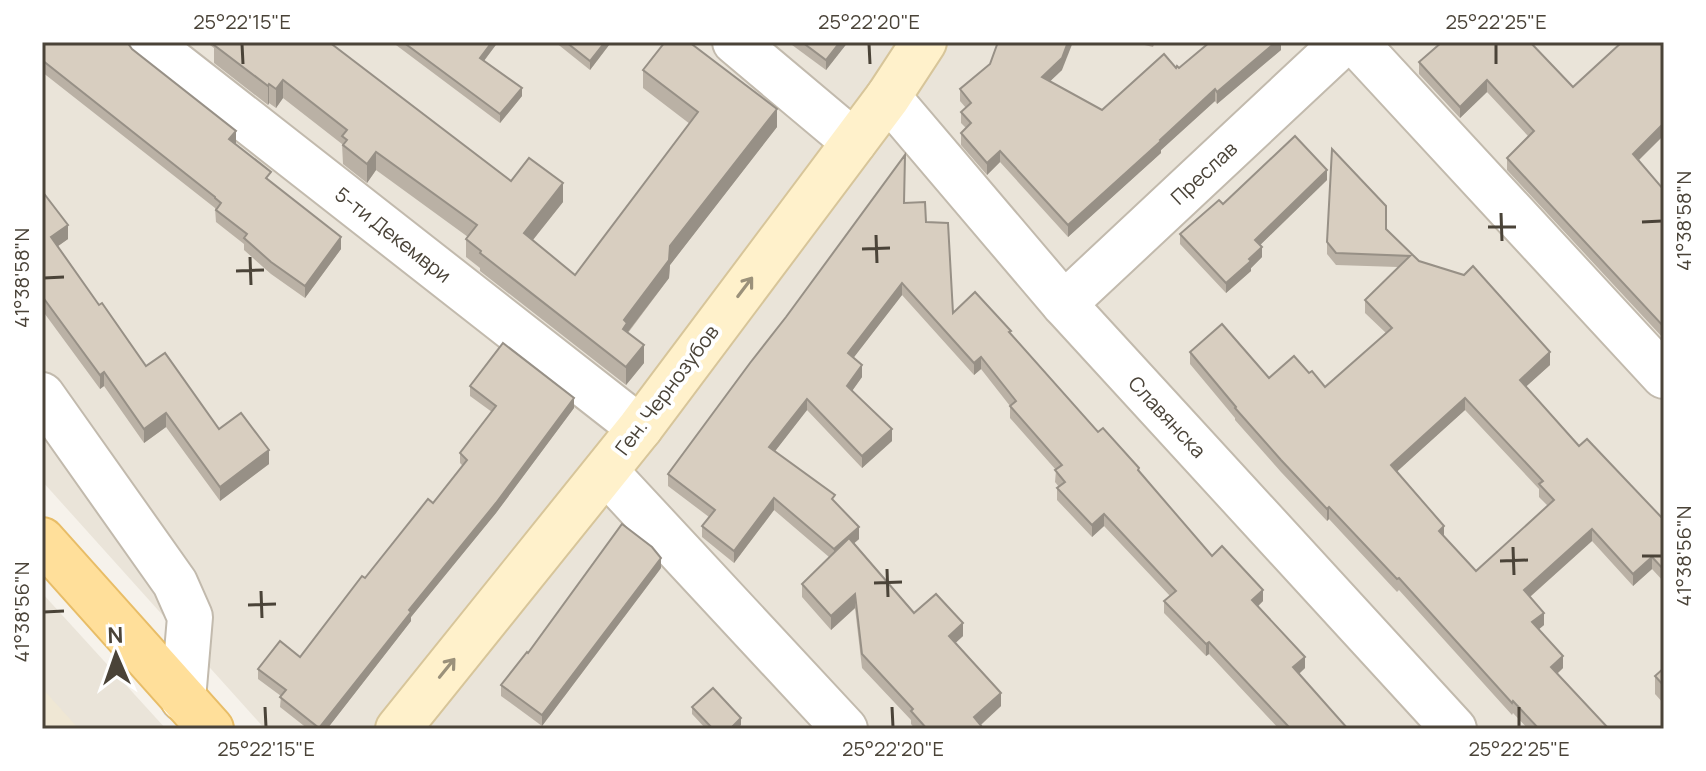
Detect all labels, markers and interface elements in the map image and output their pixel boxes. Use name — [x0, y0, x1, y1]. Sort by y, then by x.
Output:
text: 25°22'15"E — [193, 8, 291, 35]
text: 25°22'20"E — [818, 8, 920, 35]
text: 25°22'25"E — [1445, 8, 1547, 35]
street label: Преслав — [1165, 135, 1243, 210]
text: 41°38'58"N — [1670, 171, 1697, 271]
street label: 5-ти Декември — [330, 181, 457, 289]
text: 41°38'58"N — [8, 228, 35, 328]
one-way arrow — [736, 277, 753, 298]
street label: Ген. Чернозубов — [609, 319, 725, 460]
street label: Славянска — [1122, 370, 1212, 463]
text: 41°38'56"N — [1670, 505, 1697, 607]
text: 41°38'56"N — [8, 561, 35, 663]
north arrow — [76, 615, 156, 695]
text: N — [107, 620, 124, 650]
one-way arrow — [438, 658, 456, 679]
text: 25°22'15"E — [217, 735, 315, 762]
text: 25°22'20"E — [842, 735, 944, 762]
text: 25°22'25"E — [1468, 735, 1570, 762]

